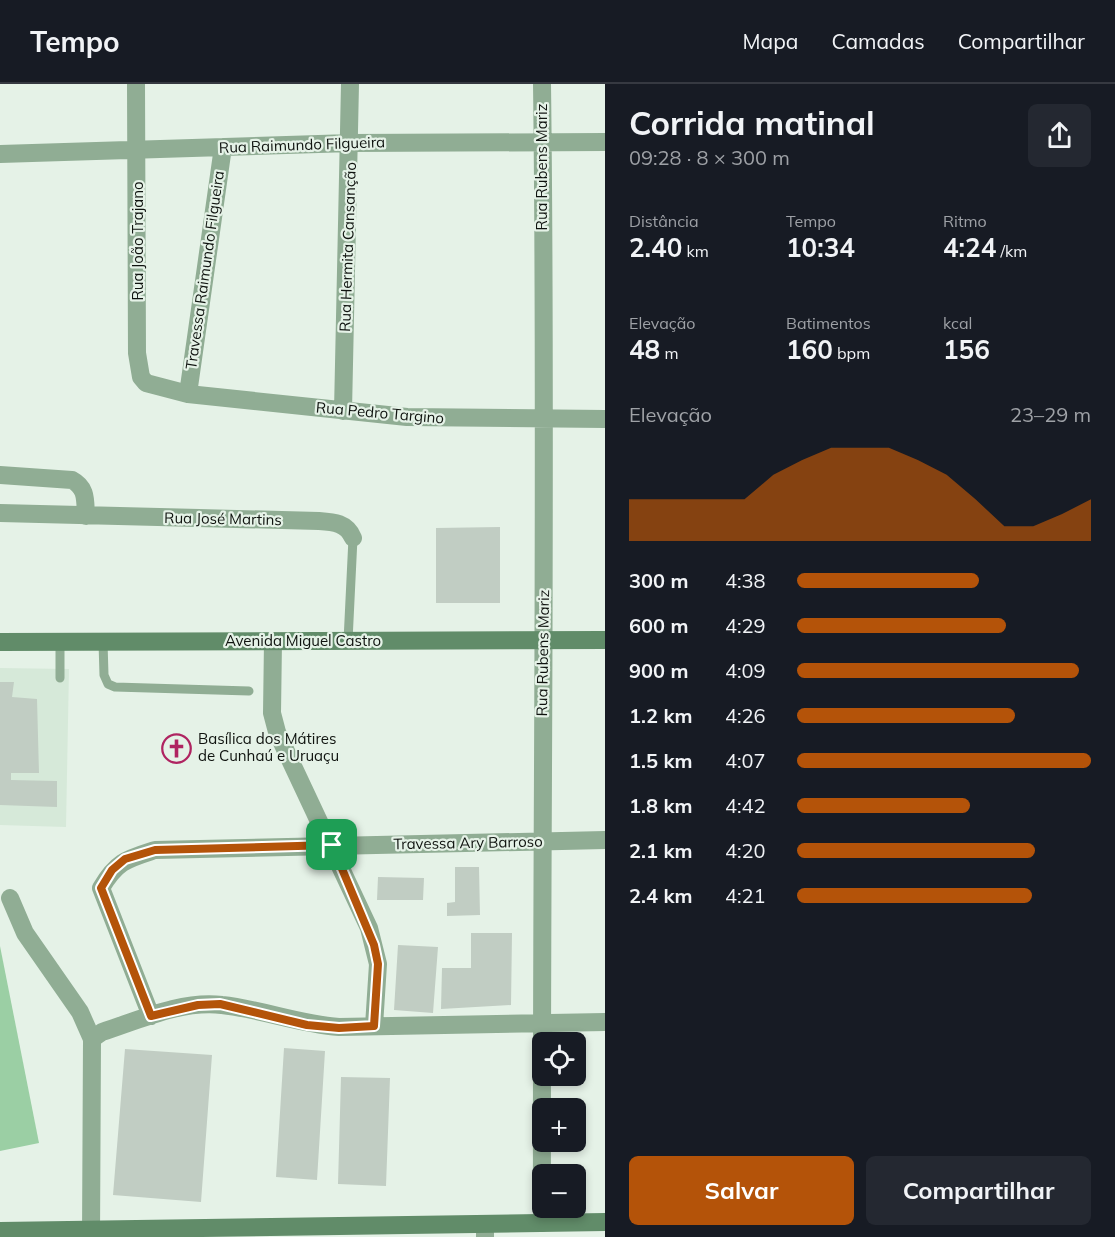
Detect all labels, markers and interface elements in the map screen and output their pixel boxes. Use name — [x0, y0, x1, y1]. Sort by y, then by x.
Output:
text: Tempo — [30, 24, 120, 59]
text: Mapa — [743, 28, 798, 54]
text: Camadas — [831, 28, 925, 54]
text: Compartilhar — [958, 28, 1085, 54]
text: Corrida matinal — [629, 102, 875, 143]
street label: Rua Rubens Mariz — [532, 103, 551, 230]
button: share — [1028, 104, 1091, 167]
street label: Rua Raimundo Filgueira — [219, 132, 385, 157]
text: 09:28 · 8 × 300 m — [629, 145, 790, 170]
street label: Rua Hermita Cansanção — [335, 162, 360, 332]
street label: Travessa Raimundo Filgueira — [181, 169, 228, 370]
street label: Rua João Trajano — [128, 181, 147, 301]
text: Distância — [629, 211, 699, 231]
text: Tempo — [786, 211, 836, 231]
text: Ritmo — [943, 211, 987, 231]
text: 2.40 — [629, 231, 682, 264]
text: 10:34 — [786, 231, 855, 264]
text: 4:24 — [943, 231, 996, 264]
text: km — [682, 241, 709, 261]
text: /km — [996, 241, 1027, 261]
text: Elevação — [629, 313, 695, 333]
text: Batimentos — [786, 313, 871, 333]
text: kcal — [943, 313, 972, 333]
text: 48 — [629, 333, 660, 366]
text: 160 — [786, 333, 833, 366]
text: 156 — [943, 333, 990, 366]
text: m — [660, 343, 678, 363]
text: bpm — [833, 343, 870, 363]
street label: Rua Pedro Targino — [315, 397, 445, 428]
text: Elevação — [629, 402, 712, 427]
text: 23–29 m — [1010, 402, 1091, 427]
street label: Rua José Martins — [164, 508, 282, 529]
text: 300 m — [629, 568, 688, 593]
text: 4:38 — [725, 568, 766, 593]
street label: Rua Rubens Mariz — [532, 589, 553, 717]
text: 600 m — [629, 613, 688, 638]
text: 4:29 — [725, 613, 766, 638]
street label: Avenida Miguel Castro — [225, 631, 381, 650]
text: 900 m — [629, 658, 688, 683]
text: 4:09 — [725, 658, 766, 683]
text: 1.2 km — [629, 703, 692, 728]
text: 4:26 — [725, 703, 766, 728]
place label: Basílica dos Mátires de Cunhaú e Uruaçu — [198, 729, 339, 765]
church icon: Basílica dos Mátires de Cunhaú e Uruaçu — [161, 732, 193, 764]
text: 1.5 km — [629, 748, 692, 773]
text: 4:07 — [725, 748, 766, 773]
text: 1.8 km — [629, 793, 692, 818]
text: 4:42 — [725, 793, 766, 818]
pin — [306, 819, 357, 870]
icon: arrive — [315, 828, 348, 861]
street label: Travessa Ary Barroso — [393, 832, 543, 853]
text: 2.1 km — [629, 838, 692, 863]
text: 4:20 — [725, 838, 766, 863]
text: 2.4 km — [629, 883, 692, 908]
text: 4:21 — [725, 883, 766, 908]
map controls — [532, 1032, 586, 1218]
button: locate — [532, 1032, 586, 1086]
button: + — [532, 1098, 586, 1152]
button: Salvar — [629, 1156, 854, 1225]
button: Compartilhar — [866, 1156, 1091, 1225]
button: − — [532, 1164, 586, 1218]

